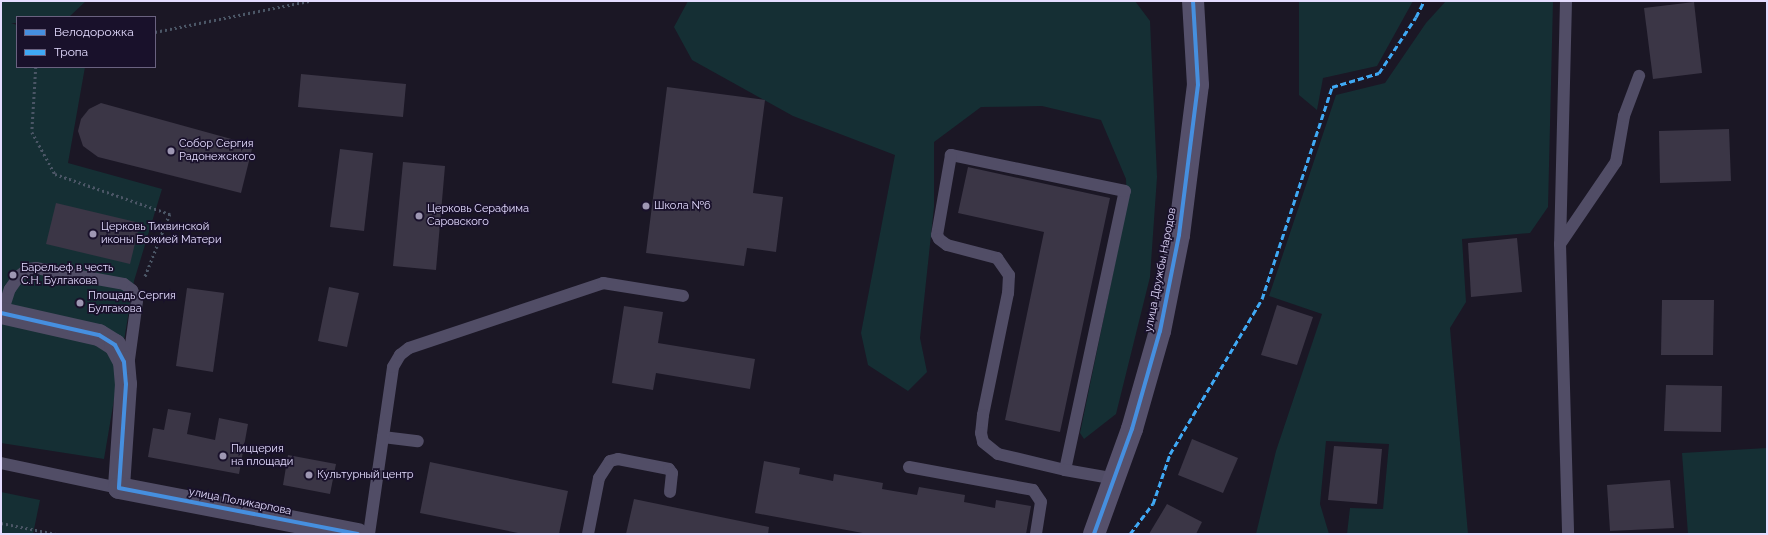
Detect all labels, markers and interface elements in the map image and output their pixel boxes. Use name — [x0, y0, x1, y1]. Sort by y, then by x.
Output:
legend — [16, 16, 156, 68]
text: Велодорожка — [54, 25, 134, 39]
text: Тропа — [54, 45, 88, 59]
place label: Собор Сергия Радонежского — [179, 138, 255, 164]
marker: Собор Сергия Радонежского — [166, 146, 176, 156]
place label: Школа №6 — [654, 199, 711, 213]
marker: Школа №6 — [641, 201, 651, 211]
place label: Церковь Серафима Саровского — [427, 203, 529, 229]
street label: улица Дружбы Народов — [1142, 207, 1180, 333]
marker: Церковь Серафима Саровского — [414, 211, 424, 221]
place label: Церковь Тихвинской иконы Божией Матери — [101, 221, 221, 247]
marker: Церковь Тихвинской иконы Божией Матери — [88, 229, 98, 239]
place label: Барельеф в честь С.Н. Булгакова — [21, 262, 113, 288]
marker: Барельеф в честь С.Н. Булгакова — [8, 270, 18, 280]
place label: Площадь Сергия Булгакова — [88, 290, 176, 316]
marker: Площадь Сергия Булгакова — [75, 298, 85, 308]
place label: Пиццерия на площади — [231, 443, 293, 469]
marker: Пиццерия на площади — [218, 451, 228, 461]
place label: Культурный центр — [317, 468, 414, 482]
marker: Культурный центр — [304, 470, 314, 480]
street label: улица Поликарпова — [188, 486, 292, 518]

